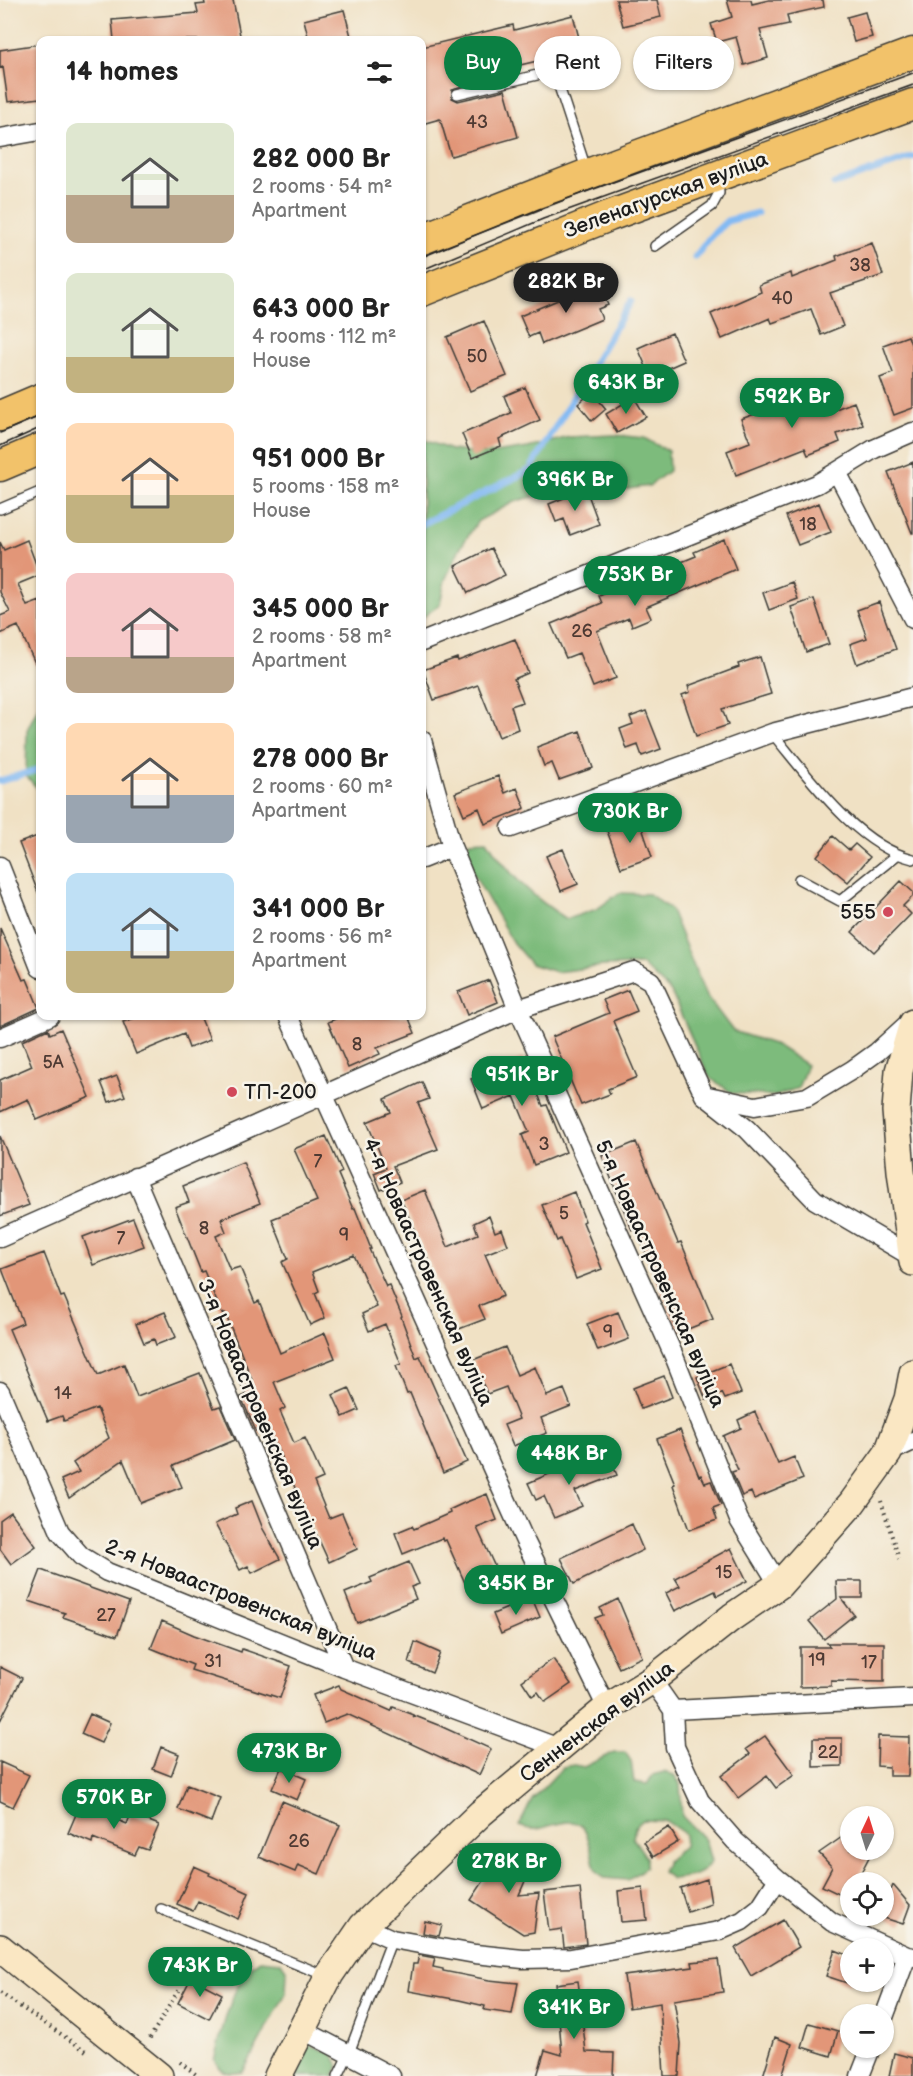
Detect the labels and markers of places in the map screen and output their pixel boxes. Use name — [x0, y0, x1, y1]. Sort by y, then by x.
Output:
pin: 282K Br — [511, 263, 621, 314]
pin: 643K Br — [571, 364, 681, 415]
pin: 592K Br — [737, 378, 847, 429]
pin: 396K Br — [520, 461, 630, 512]
pin: 753K Br — [580, 556, 690, 607]
pin: 730K Br — [575, 793, 685, 844]
place label: 555 — [840, 900, 876, 925]
marker: 555 — [881, 905, 895, 919]
pin: 951K Br — [467, 1056, 577, 1107]
place label: ТП-200 — [244, 1080, 317, 1105]
marker: ТП-200 — [225, 1085, 239, 1099]
pin: 448K Br — [514, 1435, 624, 1486]
pin: 345K Br — [461, 1565, 571, 1616]
pin: 473K Br — [234, 1733, 344, 1784]
pin: 570K Br — [59, 1779, 169, 1830]
pin: 278K Br — [454, 1843, 564, 1894]
pin: 743K Br — [145, 1947, 255, 1998]
pin: 341K Br — [519, 1989, 629, 2040]

